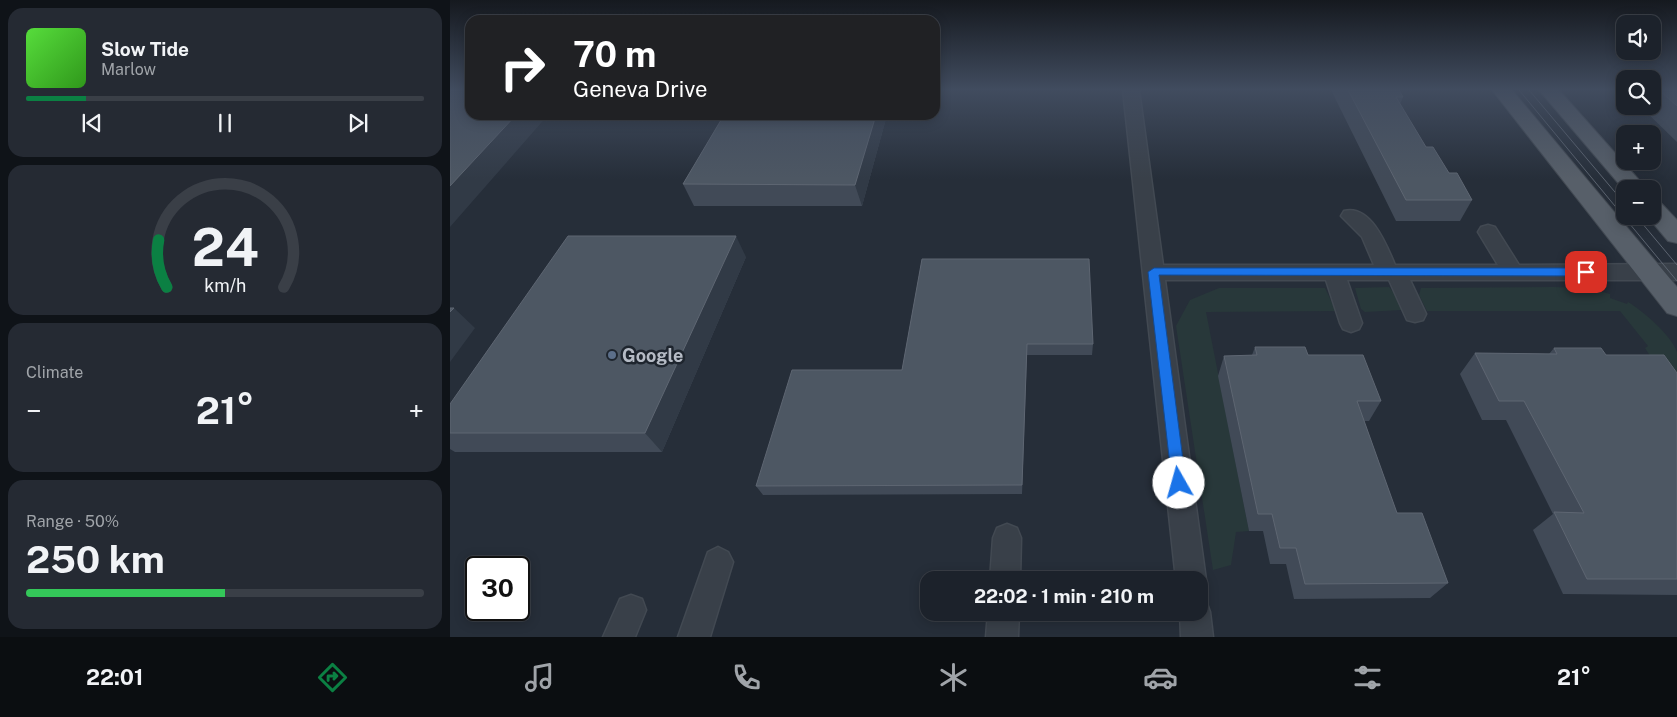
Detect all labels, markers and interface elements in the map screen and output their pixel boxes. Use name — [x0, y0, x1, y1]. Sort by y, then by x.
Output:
map controls — [1616, 15, 1661, 225]
button: sound — [1616, 15, 1661, 60]
text: 70 m — [573, 34, 656, 75]
icon: right — [490, 35, 555, 100]
text: Slow Tide — [101, 38, 189, 60]
text: Marlow — [101, 60, 156, 79]
button: search — [1616, 70, 1661, 115]
text: Geneva Drive — [573, 76, 708, 102]
icon: previous — [78, 109, 106, 137]
icon: pause — [211, 109, 239, 137]
icon: next — [344, 109, 372, 137]
button: + — [1616, 125, 1661, 170]
button: − — [1616, 180, 1661, 225]
text: 24 — [191, 217, 259, 278]
pin — [1565, 251, 1607, 293]
icon: arrive — [1572, 258, 1600, 286]
text: km/h — [204, 275, 246, 296]
place label: Google — [622, 345, 683, 366]
marker: Google — [606, 349, 618, 361]
text: Climate — [26, 363, 83, 382]
text: 21° — [196, 388, 254, 433]
text: − — [26, 394, 42, 427]
text: + — [408, 394, 424, 427]
position arrow — [1152, 456, 1204, 508]
text: Range · 50% — [26, 512, 119, 531]
text: 250 km — [26, 537, 165, 582]
speed limit sign: 30 — [465, 556, 530, 621]
text: 22:02 · 1 min · 210 m — [974, 585, 1154, 607]
icon: directions — [315, 660, 350, 695]
icon: music — [522, 660, 557, 695]
icon: phone — [729, 660, 764, 695]
icon: climate — [936, 660, 971, 695]
icon: car — [1143, 660, 1178, 695]
icon: filters — [1350, 660, 1385, 695]
text: 22:01 — [86, 664, 143, 690]
text: 21° — [1557, 664, 1591, 690]

